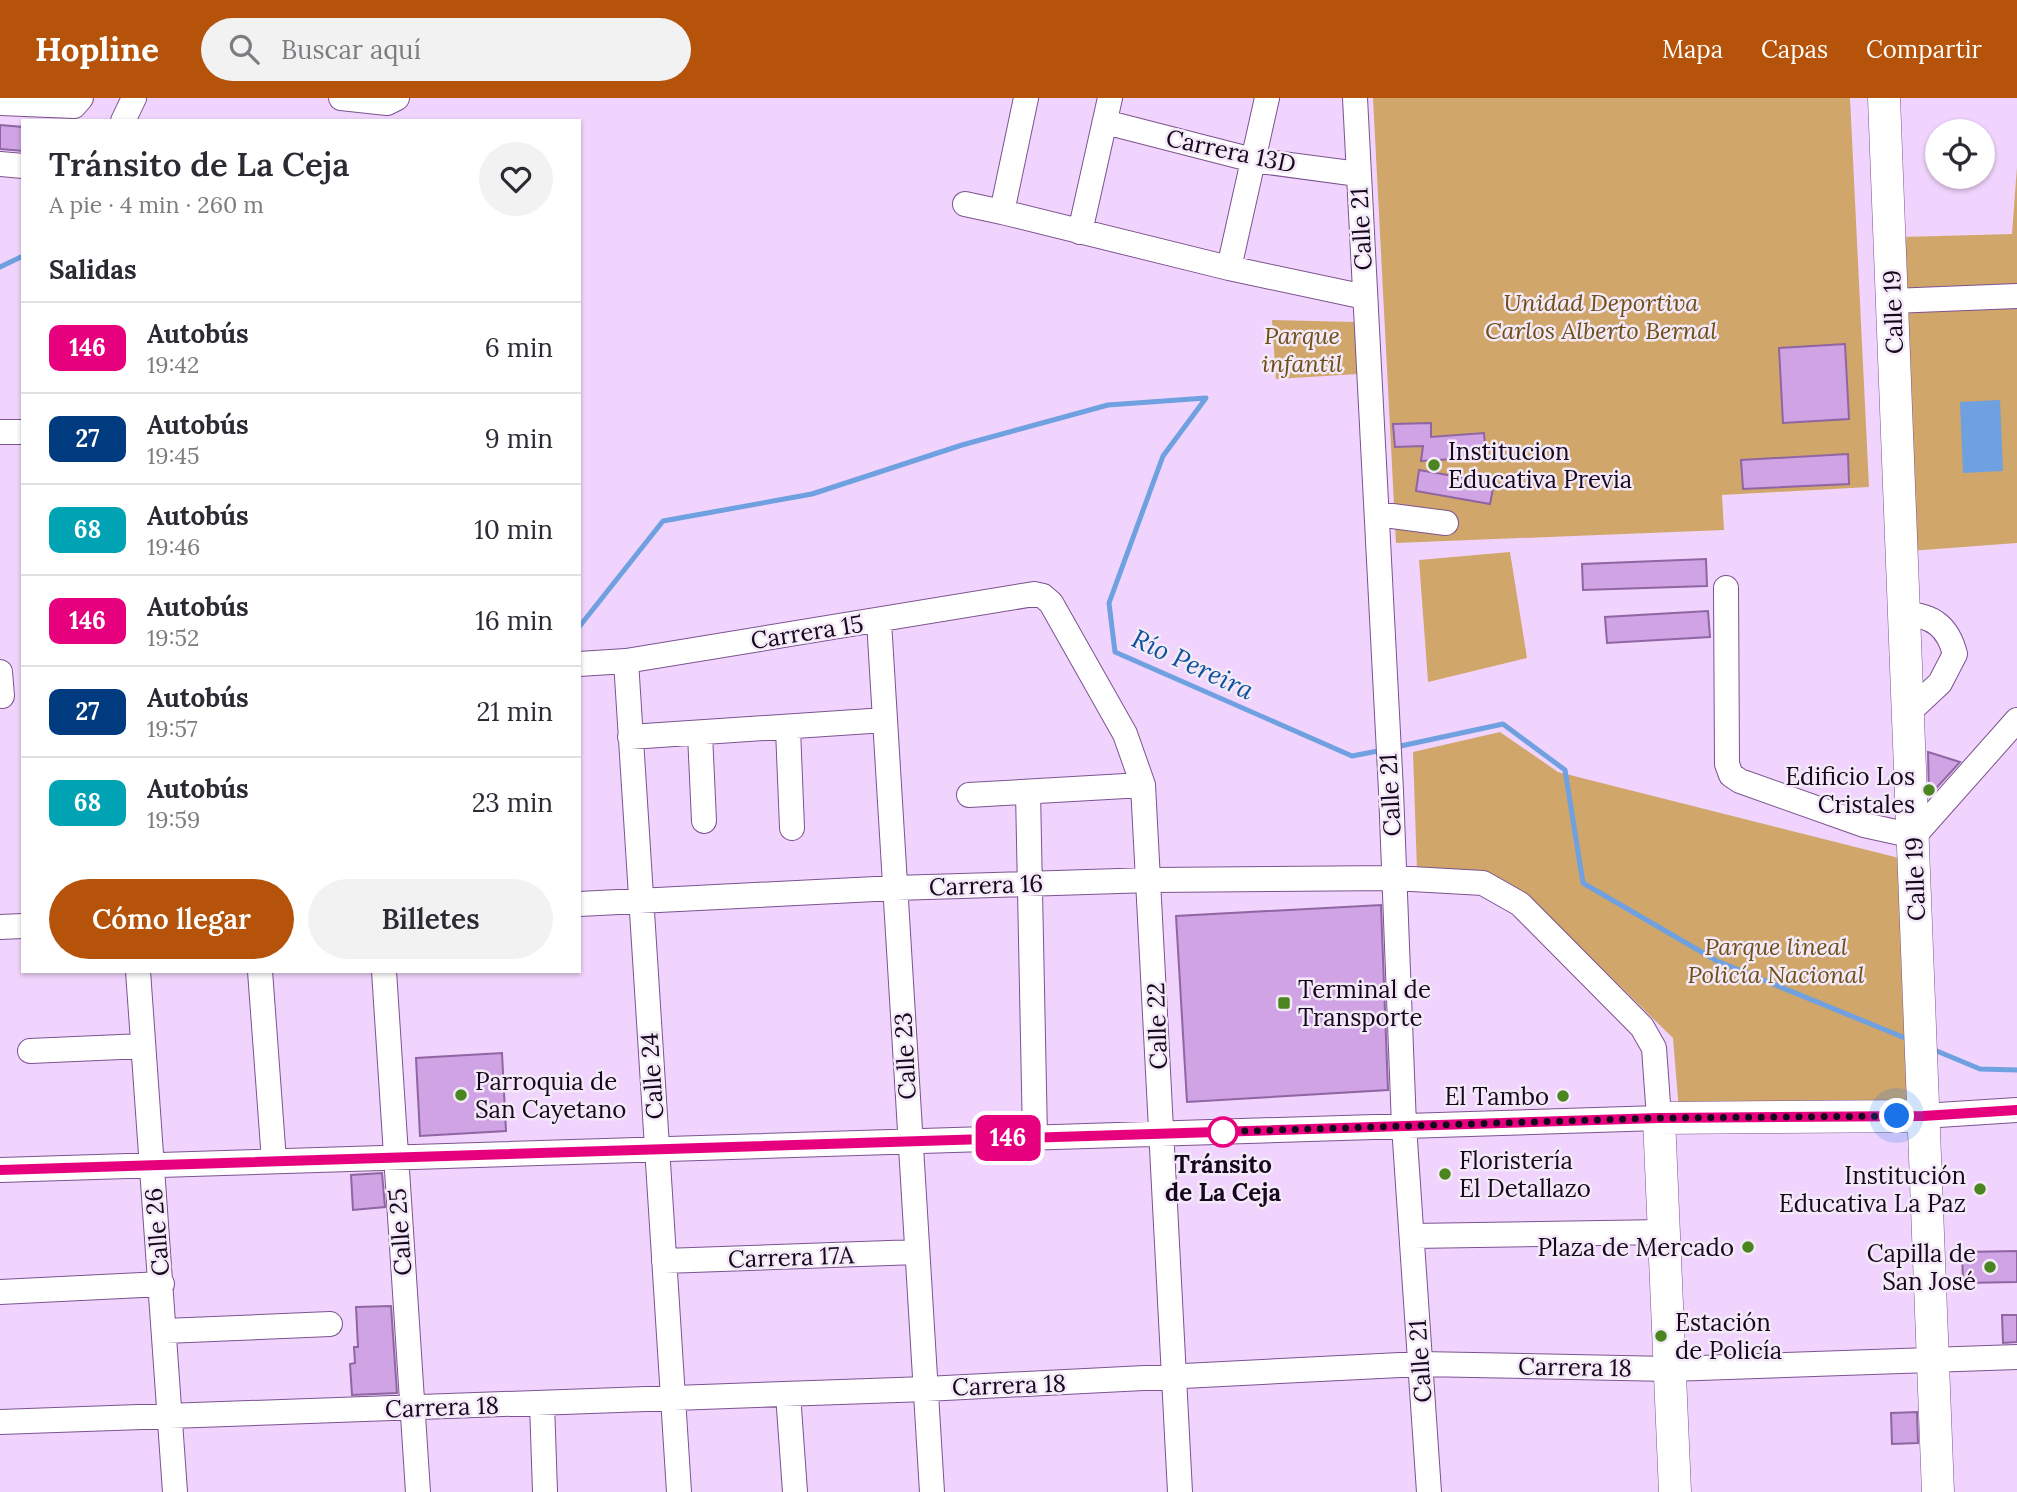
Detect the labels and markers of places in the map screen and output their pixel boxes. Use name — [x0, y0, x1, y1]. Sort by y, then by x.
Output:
place label: Institucion Educativa Previa — [1448, 436, 1632, 495]
marker: Institucion Educativa Previa — [1426, 457, 1442, 473]
place label: Edificio Los Cristales — [1785, 761, 1915, 820]
marker: Edificio Los Cristales — [1921, 782, 1937, 798]
place label: Terminal de Transporte — [1298, 974, 1431, 1033]
marker: Terminal de Transporte — [1276, 995, 1292, 1011]
place label: Parroquia de San Cayetano — [475, 1066, 626, 1125]
place label: El Tambo — [1445, 1081, 1549, 1112]
marker: Parroquia de San Cayetano — [453, 1087, 469, 1103]
marker: El Tambo — [1555, 1088, 1571, 1104]
marker: Tránsito de La Ceja — [1208, 1117, 1238, 1147]
place label: Floristería El Detallazo — [1459, 1145, 1591, 1204]
place label: Tránsito de La Ceja — [1165, 1149, 1281, 1208]
place label: Institución Educativa La Paz — [1779, 1160, 1966, 1219]
marker: Floristería El Detallazo — [1437, 1166, 1453, 1182]
marker: Institución Educativa La Paz — [1972, 1181, 1988, 1197]
place label: Plaza de Mercado — [1537, 1232, 1734, 1263]
place label: Capilla de San José — [1867, 1238, 1976, 1297]
marker: Plaza de Mercado — [1740, 1239, 1756, 1255]
marker: Capilla de San José — [1982, 1259, 1998, 1275]
place label: Estación de Policía — [1675, 1307, 1782, 1366]
marker: Estación de Policía — [1653, 1328, 1669, 1344]

